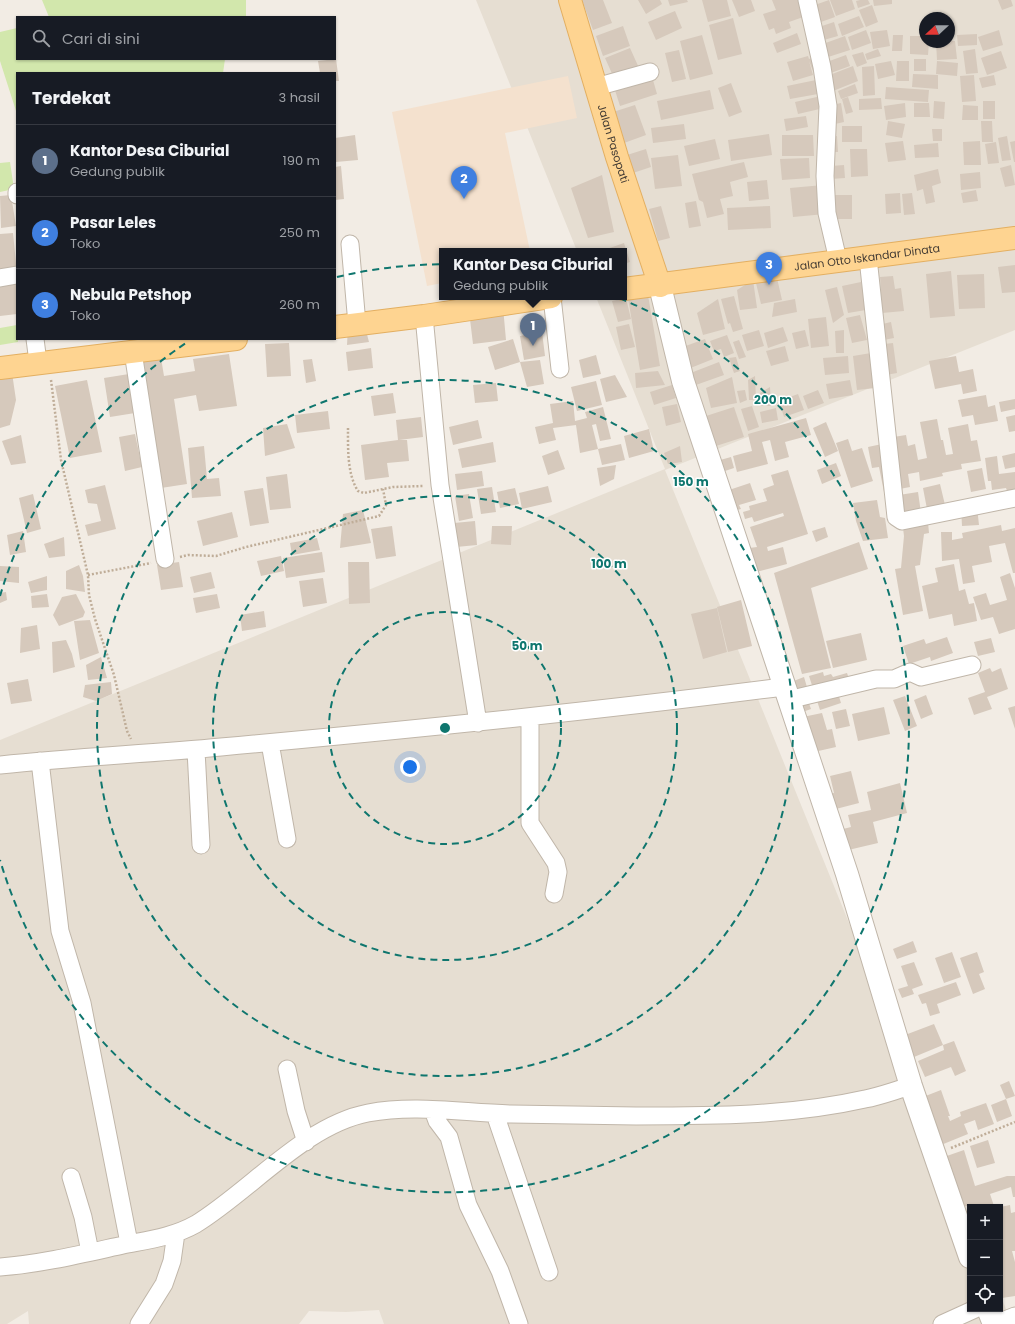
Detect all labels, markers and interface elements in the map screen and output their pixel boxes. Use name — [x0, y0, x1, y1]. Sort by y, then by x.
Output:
north arrow — [919, 12, 955, 48]
search box — [16, 16, 336, 60]
icon: search — [30, 27, 52, 49]
text: Cari di sini — [62, 28, 140, 49]
text: Terdekat — [32, 86, 111, 110]
text: 3 hasil — [279, 88, 320, 107]
street label: Jalan Pasopati — [594, 102, 633, 185]
text: Kantor Desa Ciburial — [70, 140, 229, 161]
text: 1 — [43, 151, 47, 170]
text: 190 m — [283, 151, 320, 170]
text: Gedung publik — [70, 162, 165, 181]
pin: 2 — [451, 166, 477, 199]
text: Pasar Leles — [70, 212, 156, 233]
text: 2 — [41, 223, 49, 242]
text: 250 m — [279, 223, 320, 242]
text: Toko — [70, 234, 100, 253]
street label: Jalan Otto Iskandar Dinata — [793, 240, 941, 275]
popup — [439, 248, 627, 300]
pin: 3 — [756, 252, 782, 285]
text: Kantor Desa Ciburial — [453, 254, 613, 275]
text: Gedung publik — [453, 276, 548, 295]
text: Nebula Petshop — [70, 284, 192, 305]
text: 3 — [41, 295, 49, 314]
text: 260 m — [279, 295, 320, 314]
text: Toko — [70, 306, 100, 325]
pin: 1 — [520, 313, 546, 346]
text: 200 m — [754, 391, 792, 408]
text: 150 m — [673, 473, 709, 490]
text: 100 m — [591, 555, 627, 572]
text: 50 m — [512, 637, 543, 654]
centre of rings — [438, 721, 452, 735]
your location — [400, 757, 420, 777]
map controls — [967, 1204, 1003, 1312]
button: + — [967, 1204, 1003, 1240]
button: − — [967, 1240, 1003, 1276]
button: locate — [967, 1276, 1003, 1312]

